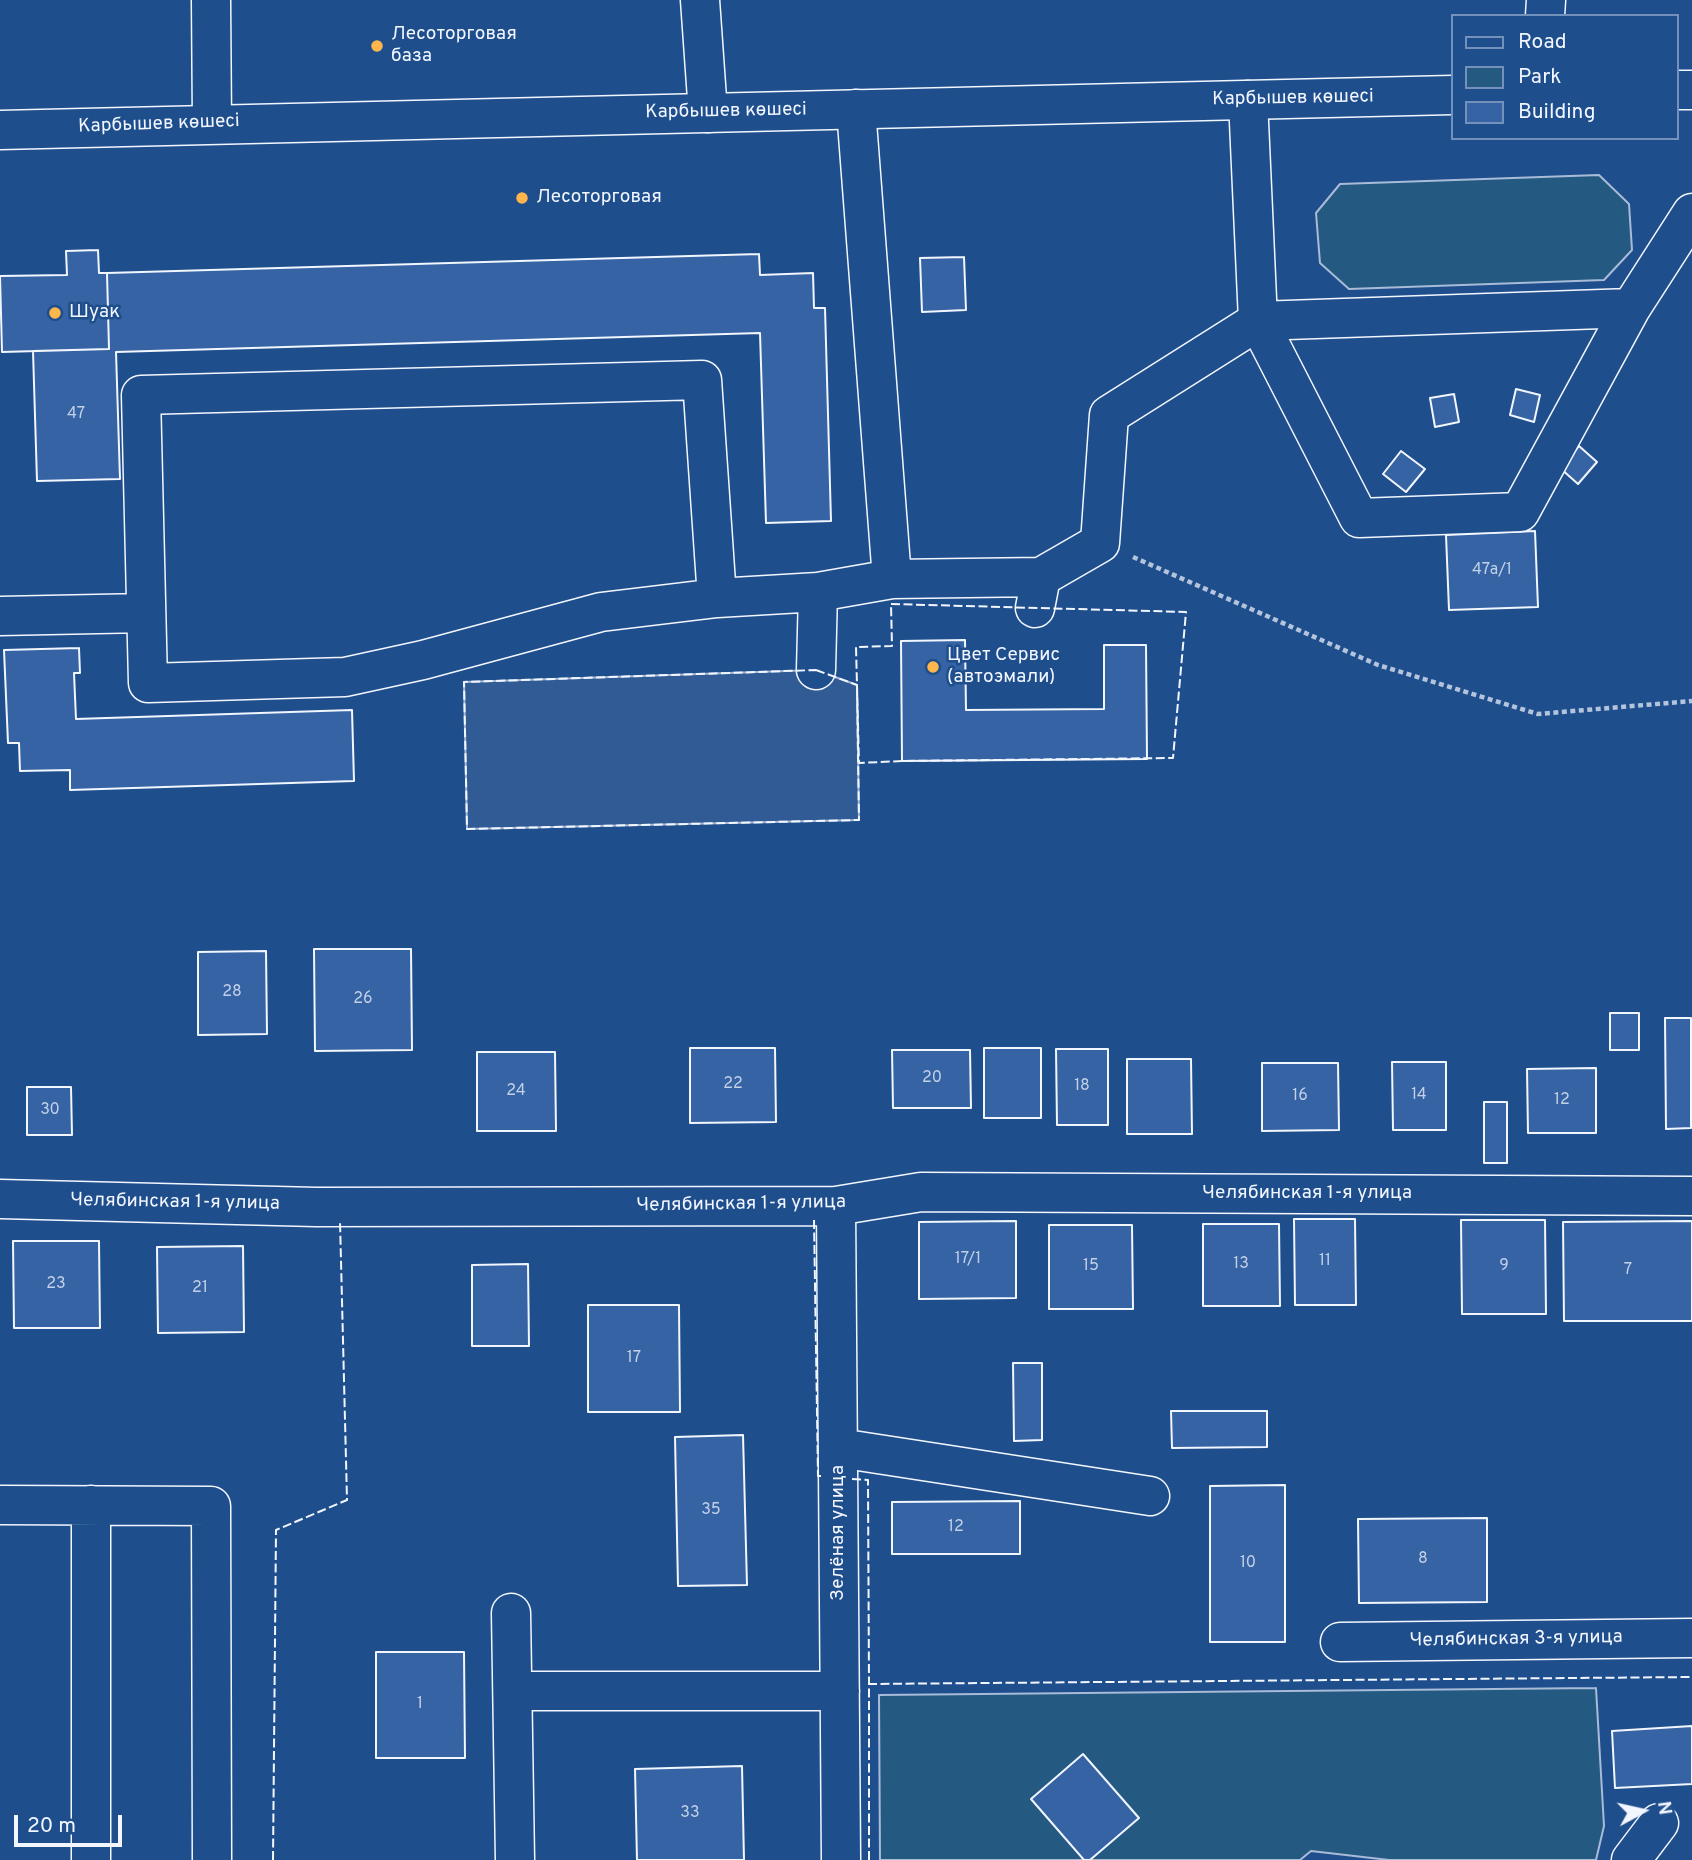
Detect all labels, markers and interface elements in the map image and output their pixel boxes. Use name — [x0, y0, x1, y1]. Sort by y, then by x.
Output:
legend — [1450, 14, 1678, 140]
place label: Лесоторговая база — [391, 24, 517, 68]
text: Road — [1518, 29, 1567, 56]
marker: Лесоторговая база — [369, 38, 385, 54]
text: Park — [1518, 64, 1561, 91]
street label: Карбышев көшесі — [1212, 86, 1374, 112]
street label: Карбышев көшесі — [645, 99, 807, 125]
text: Building — [1518, 99, 1596, 126]
street label: Карбышев көшесі — [78, 111, 240, 139]
place label: Лесоторговая — [536, 187, 662, 209]
marker: Лесоторговая — [514, 190, 530, 206]
place label: Шуак — [69, 302, 120, 324]
marker: Шуак — [47, 305, 63, 321]
house number: 47 — [67, 405, 85, 425]
house number: 47а/1 — [1472, 561, 1512, 581]
place label: Цвет Сервис (автоэмали) — [947, 645, 1060, 689]
marker: Цвет Сервис (автоэмали) — [925, 659, 941, 675]
house number: 28 — [222, 983, 242, 1003]
house number: 26 — [353, 990, 373, 1010]
house number: 20 — [922, 1069, 942, 1089]
house number: 22 — [723, 1075, 743, 1095]
house number: 18 — [1074, 1077, 1090, 1097]
house number: 24 — [506, 1082, 526, 1102]
house number: 14 — [1411, 1086, 1427, 1106]
house number: 16 — [1292, 1087, 1308, 1107]
house number: 12 — [1554, 1091, 1570, 1111]
house number: 30 — [40, 1101, 60, 1121]
street label: Челябинская 1-я улица — [1202, 1183, 1412, 1205]
street label: Челябинская 1-я улица — [70, 1190, 280, 1216]
street label: Челябинская 1-я улица — [636, 1192, 846, 1218]
house number: 17/1 — [955, 1250, 981, 1270]
house number: 11 — [1319, 1252, 1331, 1272]
house number: 13 — [1233, 1255, 1249, 1275]
house number: 15 — [1083, 1257, 1099, 1277]
house number: 9 — [1499, 1257, 1509, 1277]
house number: 7 — [1624, 1261, 1632, 1281]
house number: 23 — [46, 1275, 66, 1295]
house number: 21 — [192, 1279, 208, 1299]
house number: 17 — [627, 1349, 641, 1369]
street label: Зелёная улица — [828, 1465, 850, 1601]
house number: 35 — [701, 1501, 721, 1521]
house number: 12 — [948, 1518, 964, 1538]
house number: 8 — [1418, 1550, 1428, 1570]
house number: 10 — [1240, 1554, 1256, 1574]
street label: Челябинская 3-я улица — [1409, 1627, 1623, 1653]
house number: 1 — [417, 1695, 423, 1715]
north arrow — [1608, 1776, 1678, 1846]
scale bar — [18, 1800, 126, 1844]
text: N — [1651, 1800, 1677, 1817]
house number: 33 — [680, 1804, 700, 1824]
text: 20 m — [27, 1813, 76, 1840]

